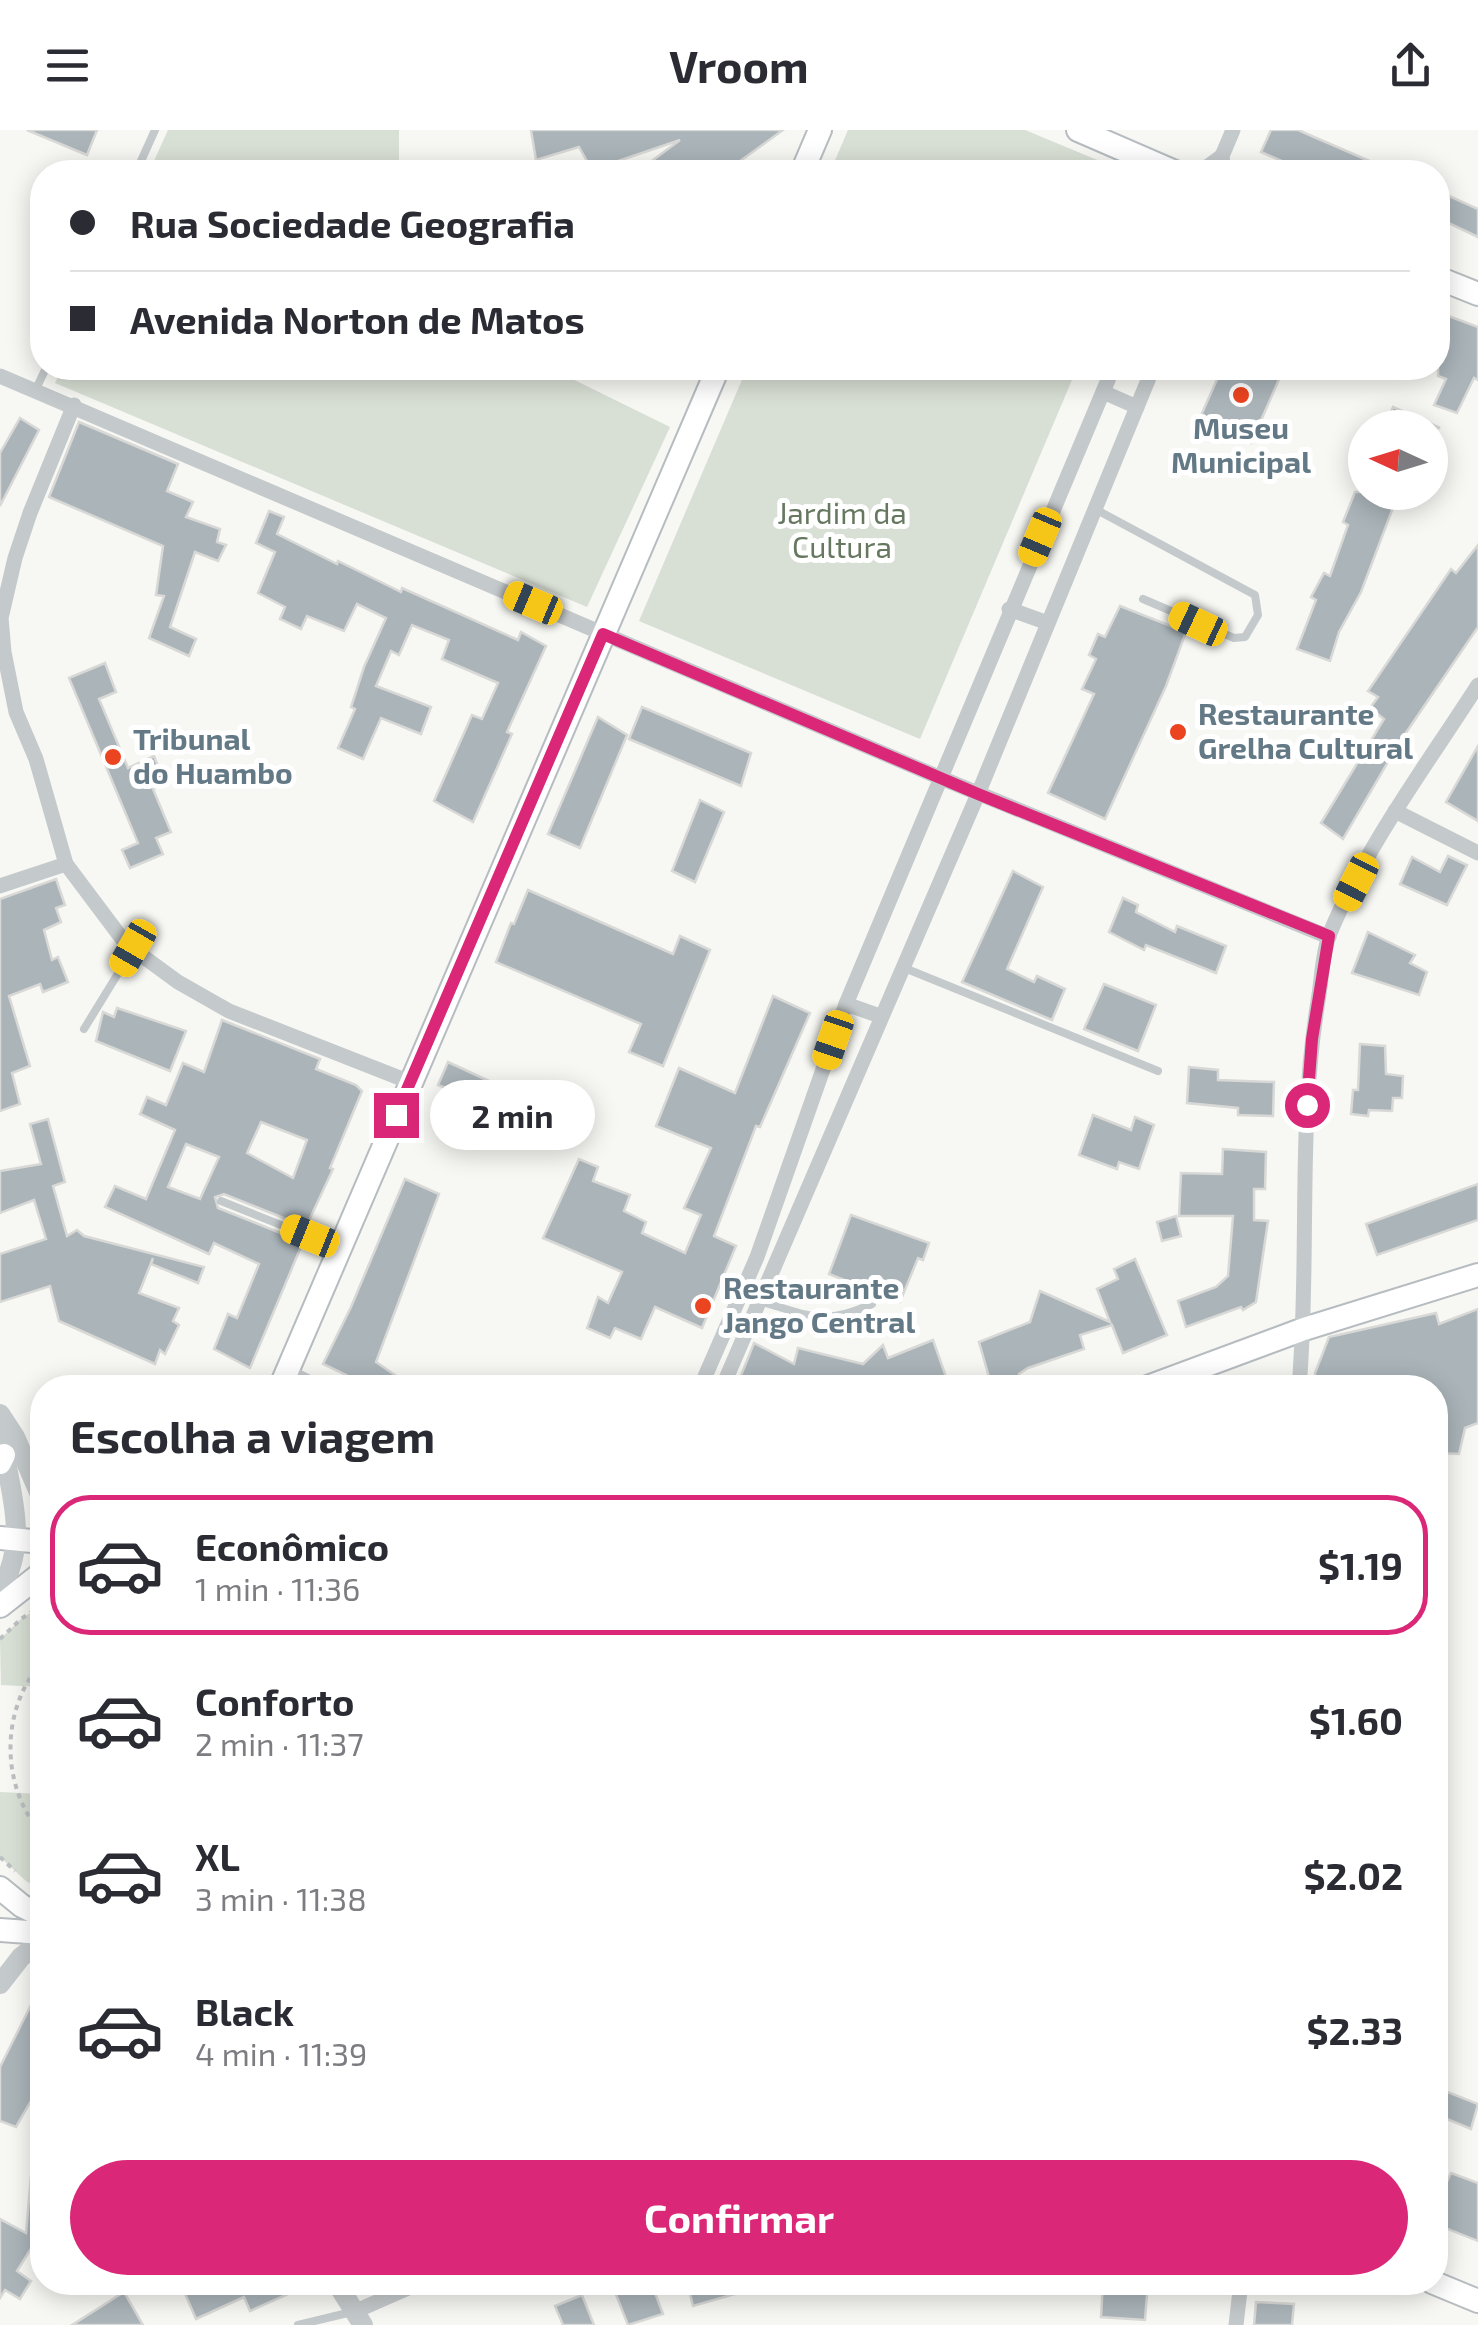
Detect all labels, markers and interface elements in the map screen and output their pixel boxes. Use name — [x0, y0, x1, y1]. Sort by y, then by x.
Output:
icon: menu — [40, 38, 95, 93]
text: Vroom — [669, 38, 809, 92]
icon: share — [1383, 38, 1438, 93]
text: Rua Sociedade Geografia — [130, 200, 575, 246]
text: Avenida Norton de Matos — [130, 296, 585, 342]
marker: Museu Municipal — [1230, 384, 1252, 406]
place label: Museu Municipal — [1171, 409, 1311, 479]
north arrow — [1348, 410, 1448, 510]
map controls — [1348, 410, 1448, 510]
park label: Jardim da Cultura — [777, 494, 907, 564]
car — [1014, 504, 1066, 570]
car — [500, 577, 566, 629]
car — [1164, 598, 1232, 650]
place label: Restaurante Grelha Cultural — [1198, 695, 1413, 765]
place label: Tribunal do Huambo — [133, 720, 293, 790]
marker: Restaurante Grelha Cultural — [1167, 721, 1189, 743]
marker: Tribunal do Huambo — [102, 746, 124, 768]
car — [1329, 848, 1383, 916]
car — [105, 915, 161, 981]
car — [809, 1007, 857, 1073]
callout: 2 min — [431, 1080, 596, 1150]
route start — [1285, 1083, 1330, 1128]
route end — [374, 1093, 419, 1138]
text: 2 min — [472, 1096, 553, 1134]
car — [277, 1211, 343, 1261]
place label: Restaurante Jango Central — [723, 1269, 915, 1339]
marker: Restaurante Jango Central — [692, 1295, 714, 1317]
text: Escolha a viagem — [70, 1408, 435, 1462]
icon: car — [75, 1520, 165, 1610]
text: Econômico — [195, 1523, 389, 1569]
text: $1.19 — [1318, 1542, 1403, 1588]
text: 1 min · 11:36 — [195, 1569, 360, 1607]
icon: car — [75, 1675, 165, 1765]
text: Conforto — [195, 1678, 354, 1724]
text: $1.60 — [1309, 1697, 1403, 1743]
text: 2 min · 11:37 — [195, 1724, 364, 1762]
icon: car — [75, 1830, 165, 1920]
text: XL — [195, 1833, 240, 1879]
text: $2.02 — [1304, 1852, 1403, 1898]
text: 3 min · 11:38 — [195, 1879, 367, 1917]
icon: car — [75, 1985, 165, 2075]
text: Black — [195, 1988, 294, 2034]
text: $2.33 — [1307, 2007, 1403, 2053]
text: 4 min · 11:39 — [195, 2034, 367, 2072]
button: Confirmar — [70, 2160, 1408, 2275]

